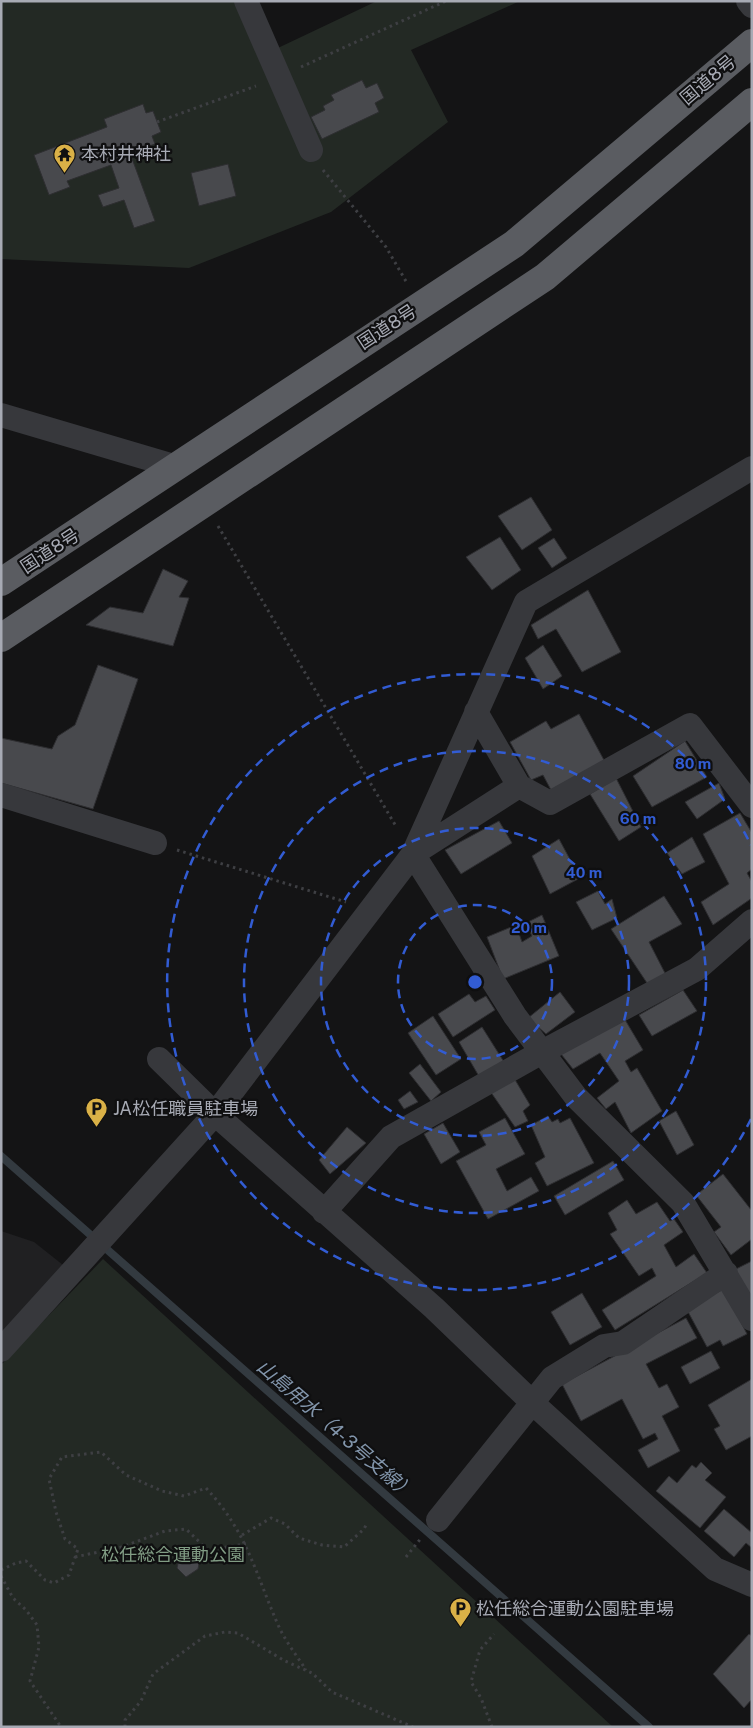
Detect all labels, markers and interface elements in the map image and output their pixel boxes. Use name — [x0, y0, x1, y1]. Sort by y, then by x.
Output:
street label: 国道8号 — [676, 50, 740, 109]
temple icon: 本村井神社 — [53, 142, 77, 173]
place label: 本村井神社 — [81, 143, 171, 164]
street label: 国道8号 — [353, 300, 420, 353]
street label: 国道8号 — [16, 524, 83, 577]
text: 80 m — [675, 755, 711, 772]
text: 60 m — [620, 810, 656, 827]
text: 40 m — [566, 864, 602, 881]
text: 20 m — [511, 919, 547, 936]
centre of rings — [466, 973, 484, 991]
parking icon: JA松任職員駐車場 — [85, 1097, 109, 1128]
place label: JA松任職員駐車場 — [113, 1098, 258, 1119]
water label: 山島用水（4-3号支線） — [253, 1355, 419, 1503]
park label: 松任総合運動公園 — [101, 1544, 245, 1565]
parking icon: 松任総合運動公園駐車場 — [448, 1597, 472, 1628]
place label: 松任総合運動公園駐車場 — [476, 1598, 674, 1619]

